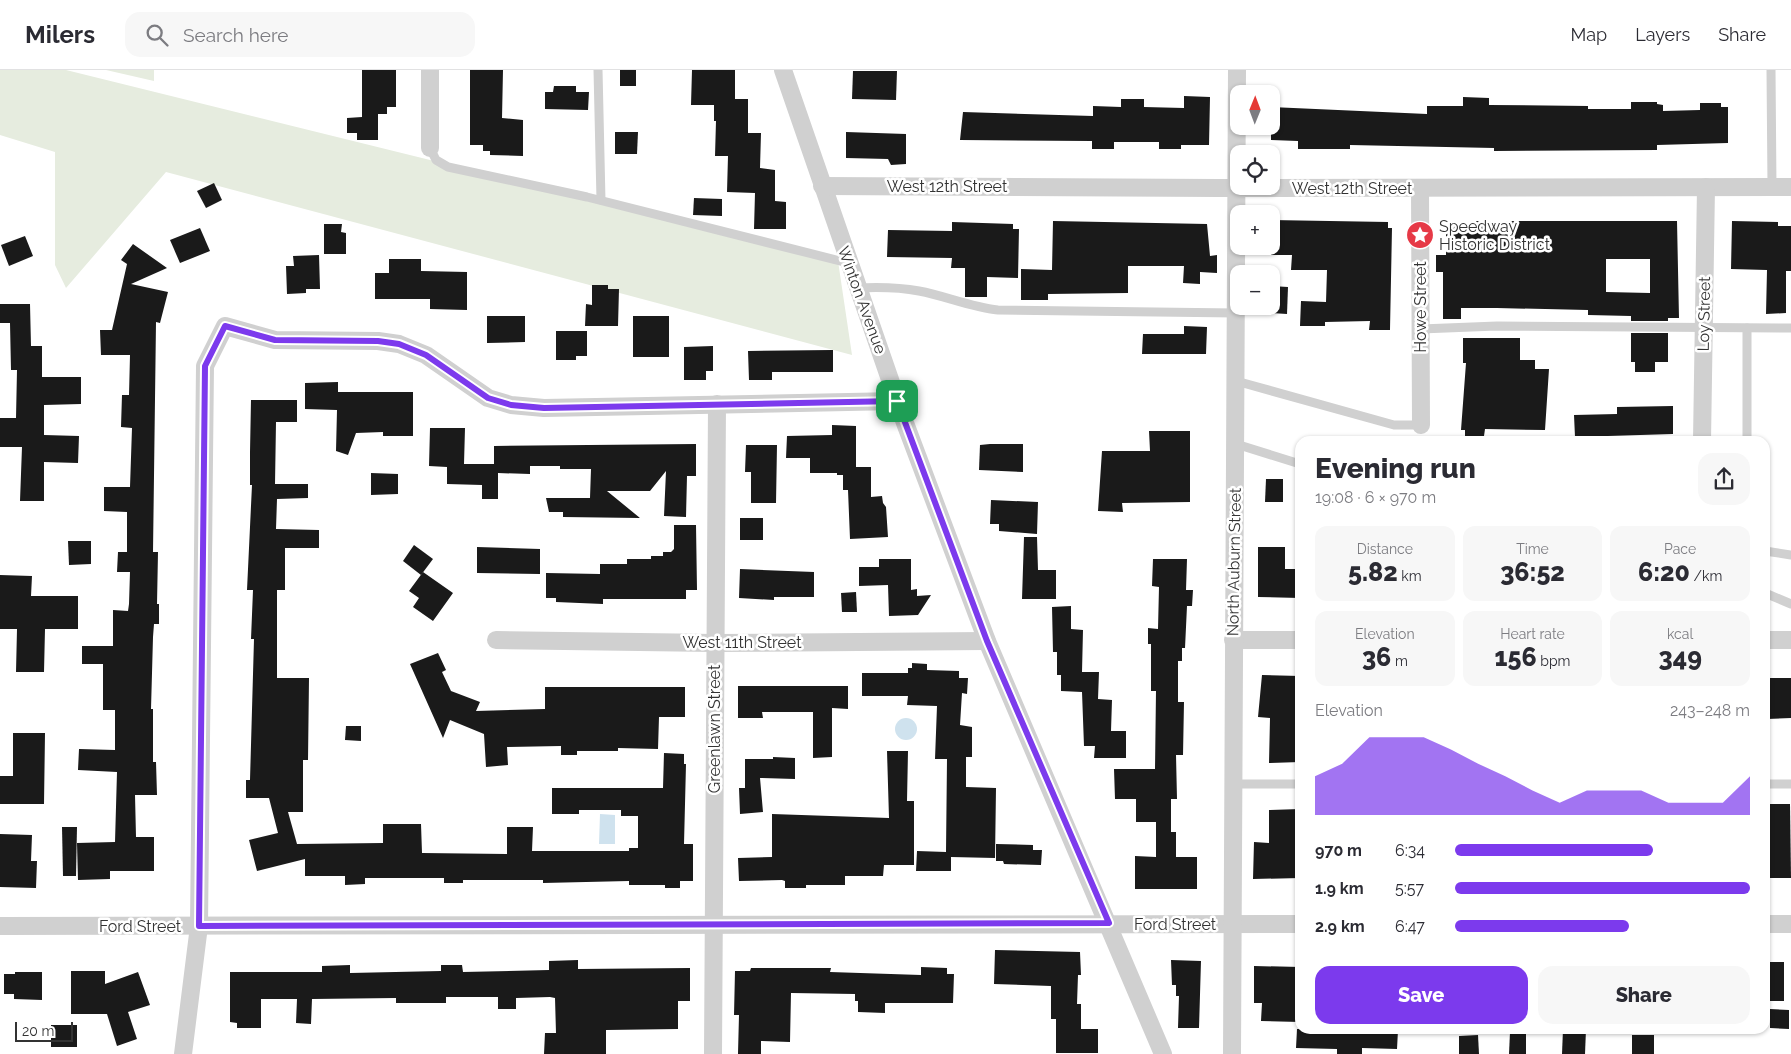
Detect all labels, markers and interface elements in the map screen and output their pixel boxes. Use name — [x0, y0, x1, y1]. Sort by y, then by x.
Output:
search box — [125, 12, 475, 57]
text: Milers — [25, 20, 95, 49]
icon: search — [143, 21, 171, 49]
text: Search here — [183, 24, 289, 46]
text: Map — [1571, 24, 1607, 45]
text: Layers — [1635, 24, 1690, 45]
text: Share — [1718, 24, 1766, 45]
north arrow — [1230, 85, 1280, 135]
map controls — [1230, 85, 1280, 315]
button: locate — [1230, 145, 1280, 195]
street label: West 12th Street — [887, 177, 1008, 196]
street label: West 12th Street — [1292, 179, 1413, 198]
button: + — [1230, 205, 1280, 255]
place label: Speedway Historic District — [1439, 217, 1551, 254]
place icon: Speedway Historic District — [1405, 220, 1435, 250]
street label: Winton Avenue — [834, 244, 890, 356]
street label: Howe Street — [1411, 261, 1430, 353]
button: − — [1230, 265, 1280, 315]
street label: Loy Street — [1694, 276, 1714, 352]
pin — [876, 380, 918, 422]
icon: arrive — [883, 387, 911, 415]
text: Evening run — [1315, 452, 1476, 485]
button: share — [1698, 453, 1750, 505]
street label: North Auburn Street — [1223, 487, 1245, 636]
text: 19:08 · 6 × 970 m — [1315, 488, 1436, 507]
text: Distance — [1357, 541, 1413, 557]
text: Time — [1516, 541, 1549, 557]
text: Pace — [1664, 541, 1696, 557]
text: 5.82 — [1348, 557, 1398, 587]
text: 36:52 — [1500, 557, 1565, 587]
text: 6:20 — [1638, 557, 1690, 587]
text: km — [1398, 568, 1422, 584]
text: /km — [1690, 568, 1722, 584]
text: Elevation — [1355, 626, 1415, 642]
text: Heart rate — [1500, 626, 1565, 642]
text: kcal — [1667, 626, 1693, 642]
street label: West 11th Street — [682, 633, 802, 652]
text: 36 — [1362, 642, 1391, 672]
text: 156 — [1495, 642, 1537, 672]
text: 349 — [1658, 642, 1702, 672]
text: m — [1391, 653, 1408, 669]
text: bpm — [1537, 653, 1570, 669]
street label: Greenlawn Street — [705, 664, 724, 793]
text: Elevation — [1315, 701, 1383, 720]
text: 243–248 m — [1670, 701, 1750, 720]
text: 970 m — [1315, 841, 1362, 860]
text: 6:34 — [1395, 841, 1425, 860]
text: 1.9 km — [1315, 879, 1364, 898]
text: 5:57 — [1395, 879, 1424, 898]
street label: Ford Street — [1134, 915, 1217, 934]
street label: Ford Street — [99, 917, 182, 936]
text: 2.9 km — [1315, 917, 1365, 936]
text: 6:47 — [1395, 917, 1425, 936]
button: Save — [1315, 966, 1528, 1024]
button: Share — [1538, 966, 1750, 1024]
scale bar — [15, 1019, 72, 1042]
text: 20 m — [22, 1023, 54, 1039]

